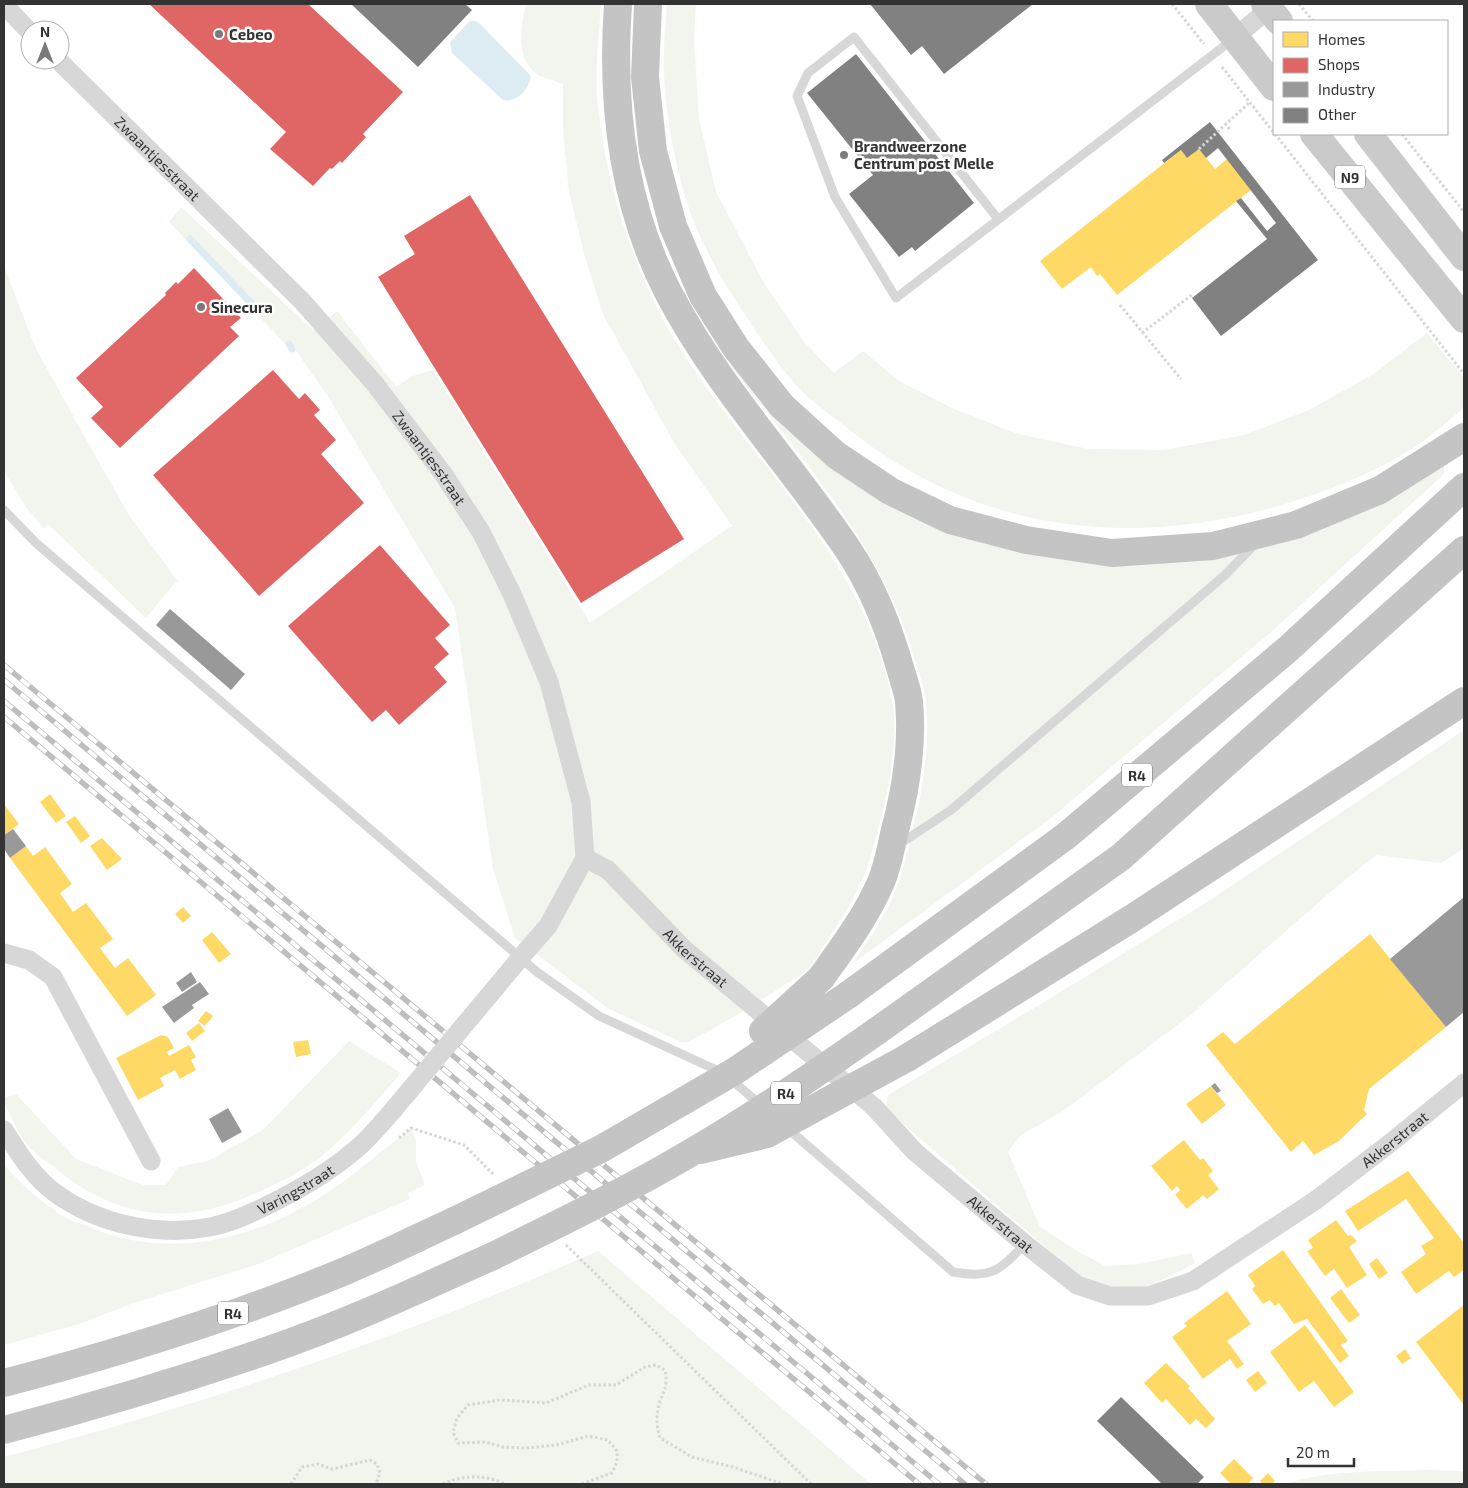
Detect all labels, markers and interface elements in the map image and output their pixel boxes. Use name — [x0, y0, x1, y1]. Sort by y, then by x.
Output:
north arrow — [20, 20, 70, 70]
legend — [1273, 20, 1448, 135]
text: N — [40, 23, 50, 40]
place label: Cebeo — [229, 25, 273, 43]
marker: Cebeo — [213, 28, 225, 40]
text: Homes — [1318, 30, 1365, 48]
text: Shops — [1318, 55, 1360, 73]
text: Industry — [1318, 80, 1375, 98]
text: Other — [1318, 105, 1357, 123]
street label: Zwaantjesstraat — [111, 112, 204, 205]
place label: Brandweerzone Centrum post Melle — [854, 137, 994, 172]
marker: Brandweerzone Centrum post Melle — [838, 149, 850, 161]
road number: N9 — [1335, 166, 1365, 188]
place label: Sinecura — [211, 298, 273, 316]
marker: Sinecura — [195, 301, 207, 313]
street label: Zwaantjesstraat — [389, 407, 470, 508]
road number: R4 — [1122, 764, 1152, 786]
street label: Akkerstraat — [660, 924, 732, 991]
road number: R4 — [771, 1082, 801, 1104]
street label: Akkerstraat — [1358, 1107, 1432, 1171]
street label: Varingstraat — [254, 1160, 337, 1218]
street label: Akkerstraat — [964, 1191, 1037, 1256]
road number: R4 — [218, 1302, 248, 1325]
scale bar — [1288, 1436, 1354, 1468]
text: 20 m — [1296, 1443, 1330, 1461]

